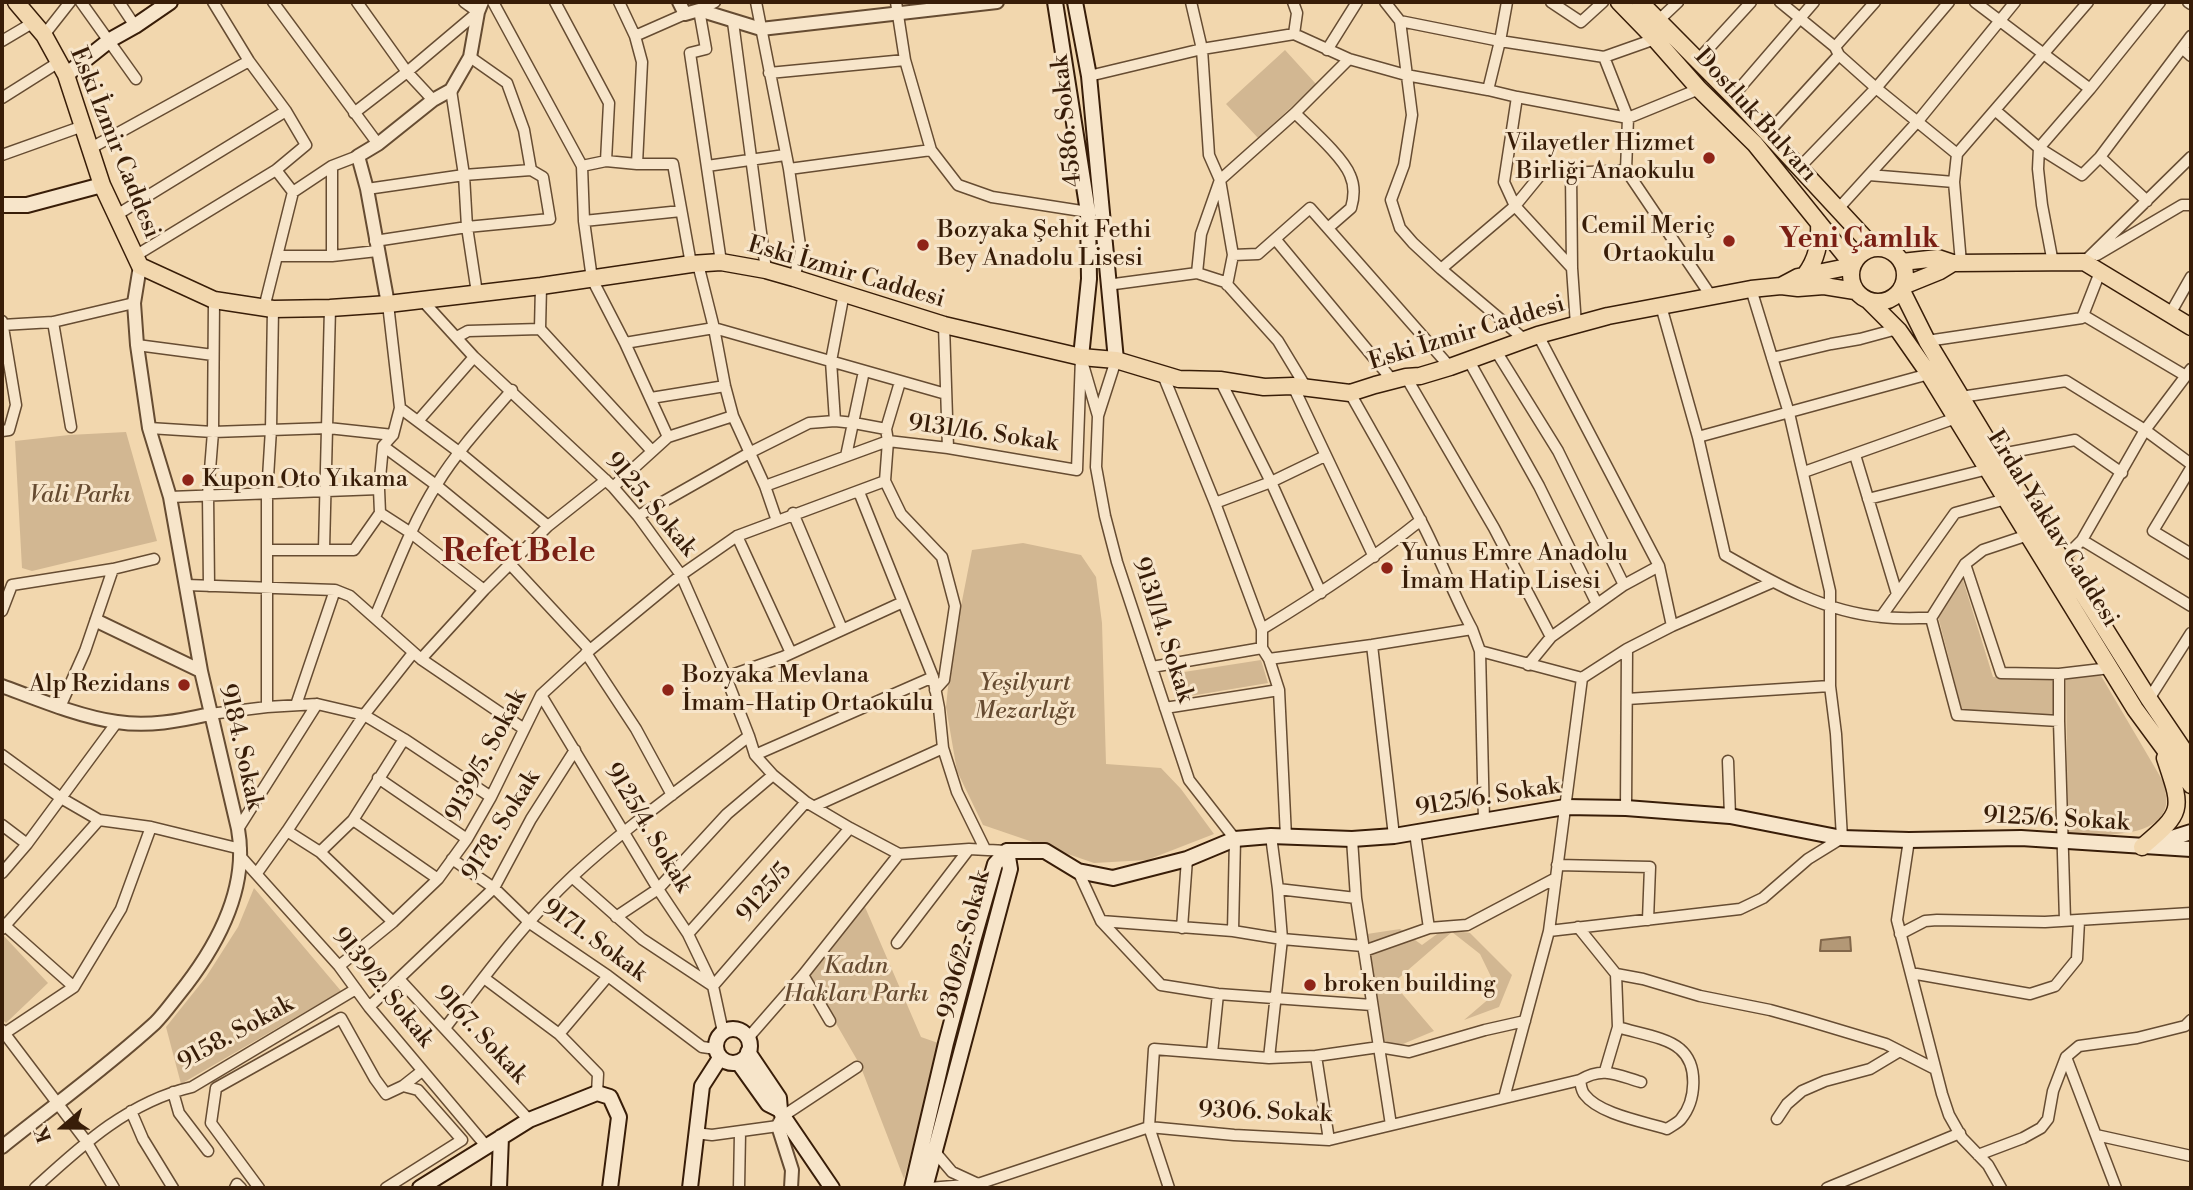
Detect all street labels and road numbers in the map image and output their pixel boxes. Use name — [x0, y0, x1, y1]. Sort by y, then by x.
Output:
street label: Eski İzmir Caddesi — [62, 43, 166, 243]
street label: Dostluk Bulvarı — [1687, 43, 1823, 189]
street label: 4586. Sokak — [1047, 54, 1089, 188]
street label: Eski İzmir Caddesi — [744, 231, 948, 315]
street label: Eski İzmir Caddesi — [1365, 290, 1569, 378]
street label: 9131/16. Sokak — [906, 409, 1060, 459]
street label: Erdal Yaklav Caddesi — [1980, 425, 2124, 633]
street label: 9125. Sokak — [598, 447, 702, 563]
street label: 9131/14. Sokak — [1125, 554, 1199, 706]
street label: 9184. Sokak — [212, 681, 268, 813]
street label: 9139/5. Sokak — [440, 685, 534, 827]
street label: 9125/4. Sokak — [597, 758, 697, 898]
street label: 9178. Sokak — [457, 765, 547, 887]
street label: 9125/6. Sokak — [1414, 772, 1562, 824]
street label: 9125/6. Sokak — [1982, 802, 2130, 838]
street label: 9125/5 — [731, 857, 799, 929]
street label: 9306/2. Sokak — [933, 868, 997, 1022]
street label: 9171. Sokak — [536, 893, 652, 989]
street label: 9139/2. Sokak — [325, 922, 439, 1054]
street label: 9167. Sokak — [427, 980, 533, 1090]
street label: 9158. Sokak — [173, 990, 299, 1078]
street label: 9306. Sokak — [1198, 1096, 1332, 1130]

